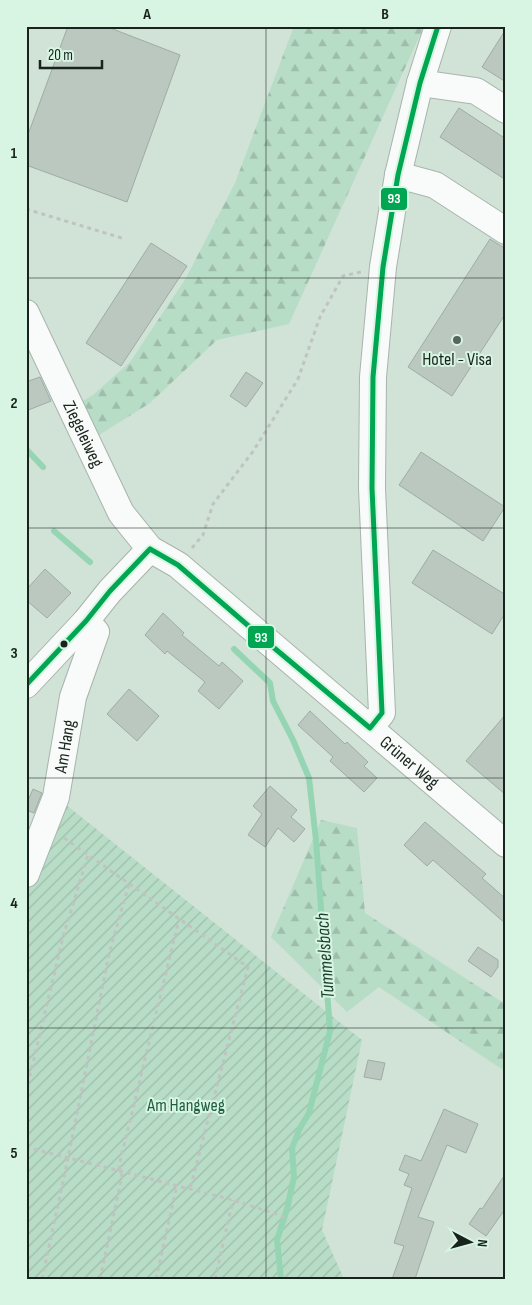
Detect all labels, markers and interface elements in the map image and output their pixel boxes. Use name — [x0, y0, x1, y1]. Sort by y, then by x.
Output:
text: A — [142, 5, 151, 24]
text: B — [381, 5, 389, 24]
scale bar — [40, 38, 102, 70]
text: 20 m — [48, 46, 73, 65]
text: 1 — [11, 144, 18, 163]
line badge: 93 — [380, 187, 408, 211]
text: 93 — [388, 190, 400, 207]
marker: Hotel - Visa — [451, 334, 463, 346]
place label: Hotel - Visa — [422, 349, 492, 370]
text: 2 — [10, 394, 18, 413]
street label: Ziegeleiweg — [58, 398, 108, 471]
line badge: 93 — [247, 625, 275, 649]
text: 93 — [255, 629, 267, 646]
unlabelled marker — [59, 639, 69, 649]
text: 3 — [10, 644, 18, 663]
street label: Am Hang — [50, 718, 80, 776]
street label: Grüner Weg — [376, 732, 443, 793]
text: 4 — [10, 894, 18, 913]
water label: Tummelsbach — [311, 912, 340, 1000]
park label: Am Hangweg — [146, 1095, 225, 1116]
text: 5 — [10, 1144, 18, 1163]
north arrow — [444, 1218, 494, 1268]
text: N — [474, 1239, 491, 1248]

